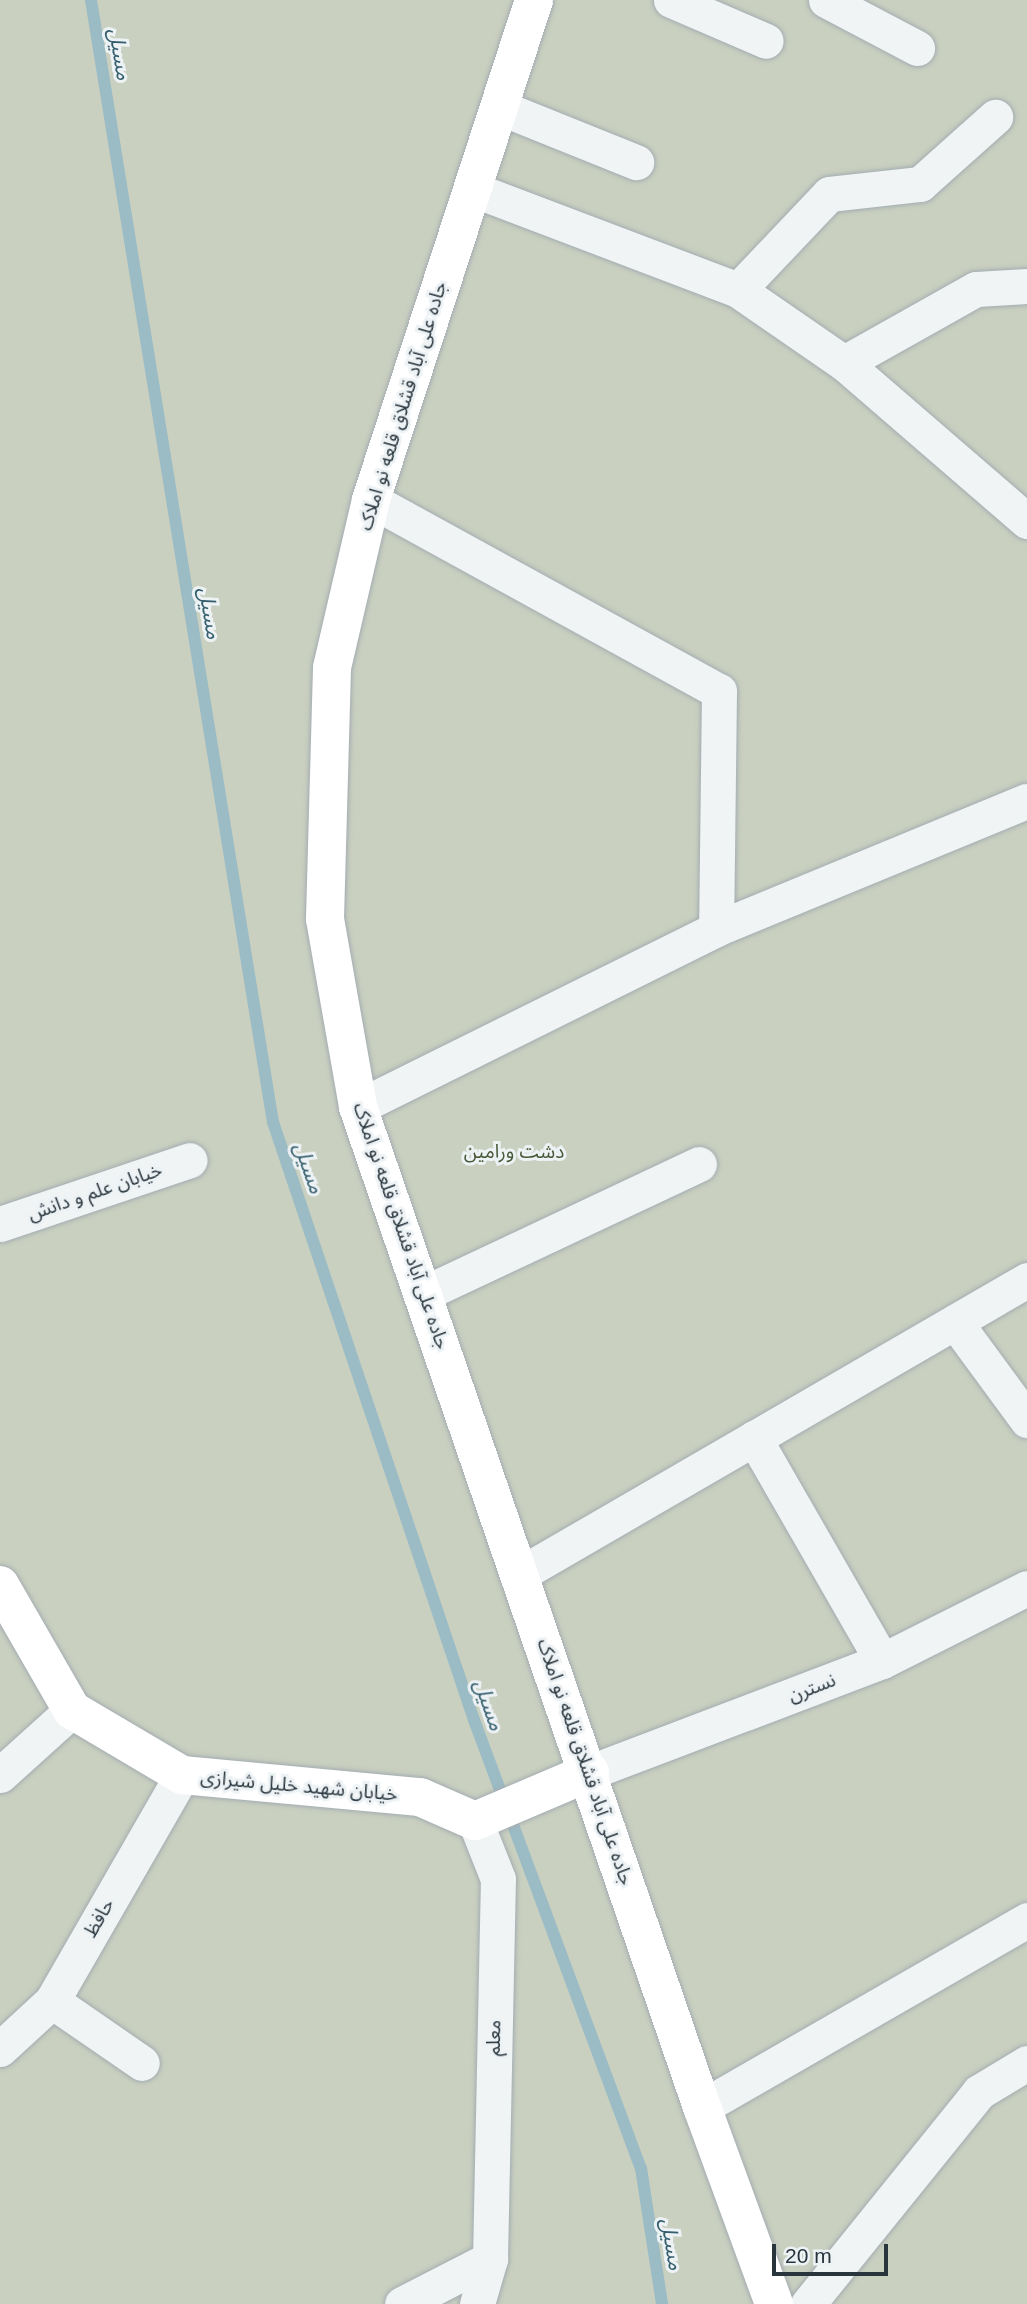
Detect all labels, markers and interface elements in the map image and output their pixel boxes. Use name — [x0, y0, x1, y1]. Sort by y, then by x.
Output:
water label: مسیل — [103, 26, 137, 82]
street label: جاده علی آباد قشلاق قلعه نو املاک — [354, 279, 452, 533]
water label: مسیل — [193, 585, 227, 641]
street label: جاده علی آباد قشلاق قلعه نو املاک — [348, 1100, 454, 1352]
water label: مسیل — [289, 1139, 329, 1197]
park label: دشت ورامین — [464, 1141, 564, 1163]
street label: خیابان علم و دانش — [25, 1158, 165, 1226]
street label: جاده علی آباد قشلاق قلعه نو املاک — [532, 1636, 638, 1888]
street label: نسترن — [785, 1669, 839, 1707]
water label: مسیل — [469, 1676, 509, 1734]
street label: خیابان شهید خلیل شیرازی — [199, 1766, 399, 1806]
street label: حافظ — [79, 1895, 119, 1941]
street label: معلم — [482, 2020, 506, 2056]
water label: مسیل — [655, 2216, 689, 2272]
scale bar — [775, 2230, 890, 2274]
text: 20 m — [785, 2244, 832, 2267]

